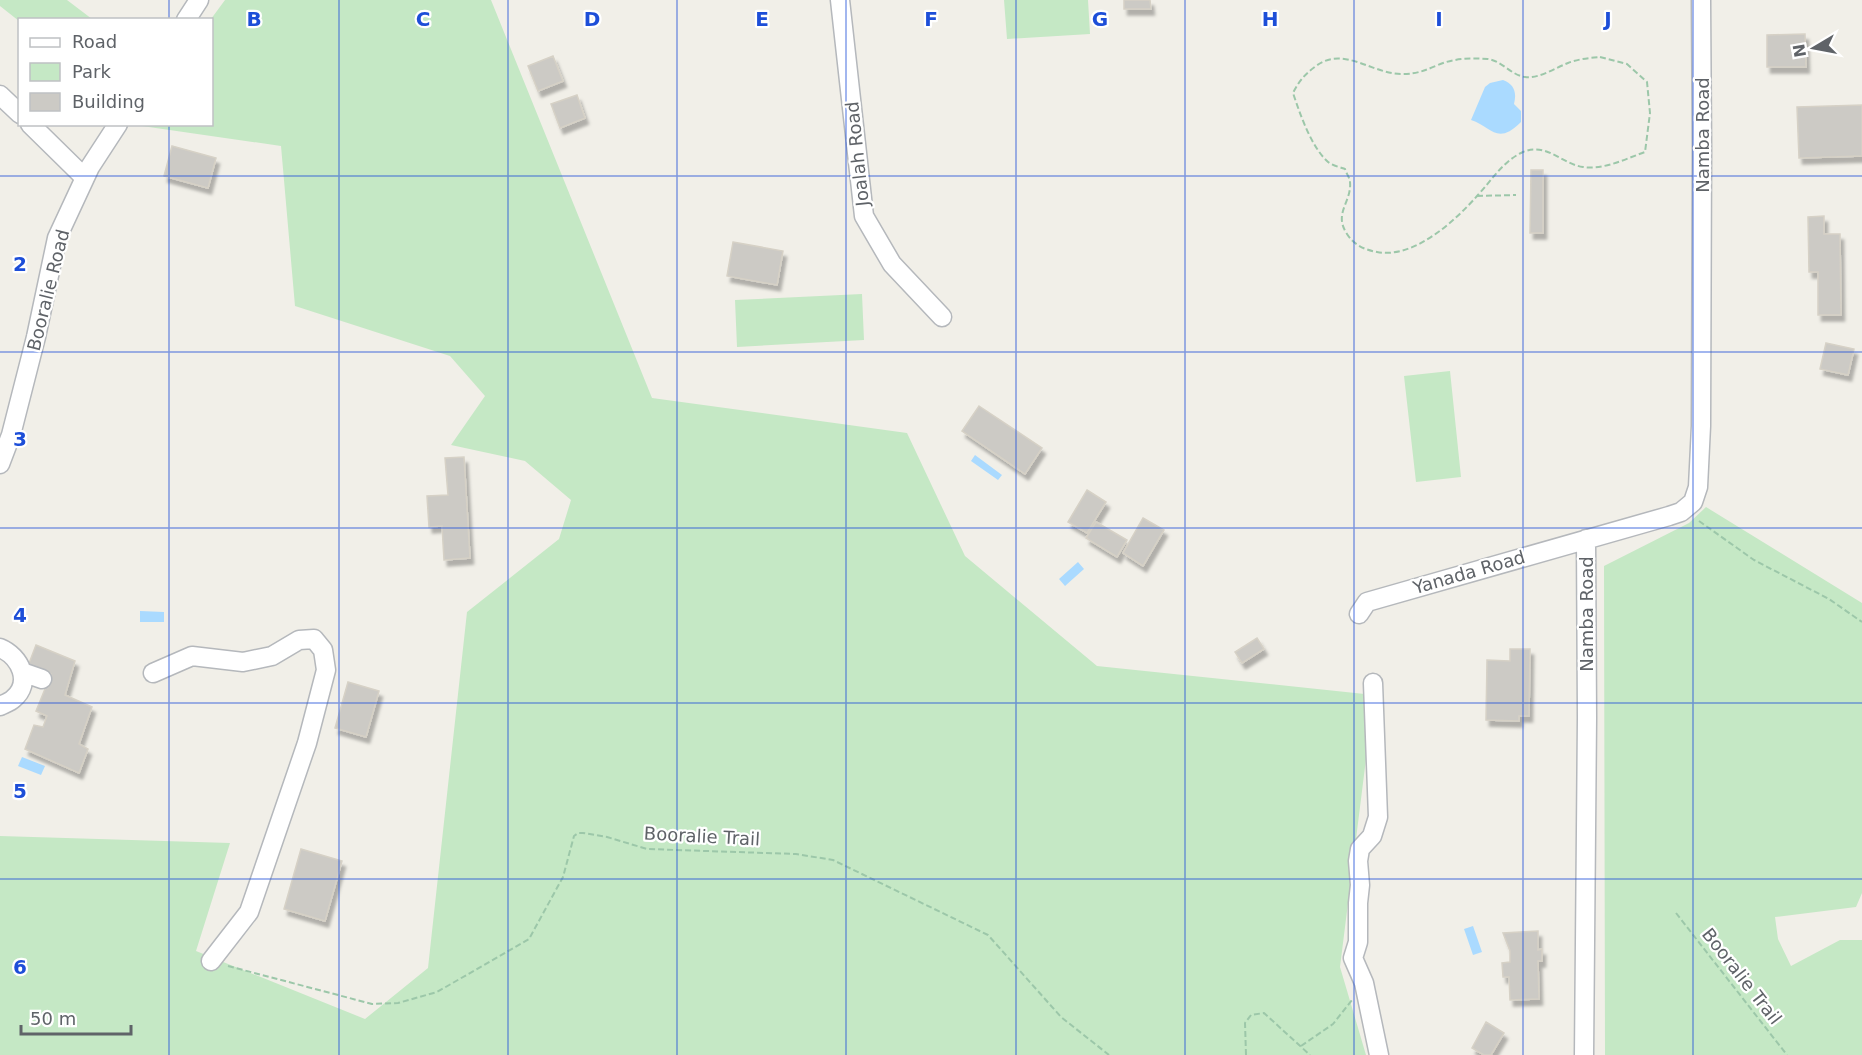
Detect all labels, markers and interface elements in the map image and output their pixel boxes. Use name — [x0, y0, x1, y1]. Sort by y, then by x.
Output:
text: B — [246, 7, 262, 31]
text: C — [416, 7, 430, 31]
text: D — [584, 7, 600, 31]
text: E — [755, 7, 769, 31]
text: F — [924, 7, 938, 31]
text: G — [1092, 7, 1108, 31]
text: H — [1262, 7, 1278, 31]
text: I — [1435, 7, 1443, 31]
text: J — [1602, 7, 1612, 31]
legend — [18, 18, 213, 126]
north arrow — [1784, 18, 1844, 78]
text: Road — [72, 31, 117, 52]
text: N — [1789, 42, 1810, 59]
text: Park — [72, 61, 111, 82]
street label: Namba Road — [1692, 77, 1713, 193]
text: Building — [72, 91, 145, 112]
street label: Joalah Road — [841, 100, 873, 209]
street label: Booralie Road — [23, 227, 73, 353]
text: 2 — [13, 252, 27, 276]
text: 3 — [13, 427, 27, 451]
street label: Yanada Road — [1410, 546, 1527, 598]
street label: Namba Road — [1576, 556, 1597, 672]
text: 4 — [13, 603, 27, 627]
text: 5 — [13, 779, 27, 803]
street label: Booralie Trail — [643, 822, 761, 850]
street label: Booralie Trail — [1698, 924, 1786, 1028]
text: 6 — [13, 955, 27, 979]
scale bar — [21, 998, 130, 1036]
text: 50 m — [30, 1008, 76, 1029]

